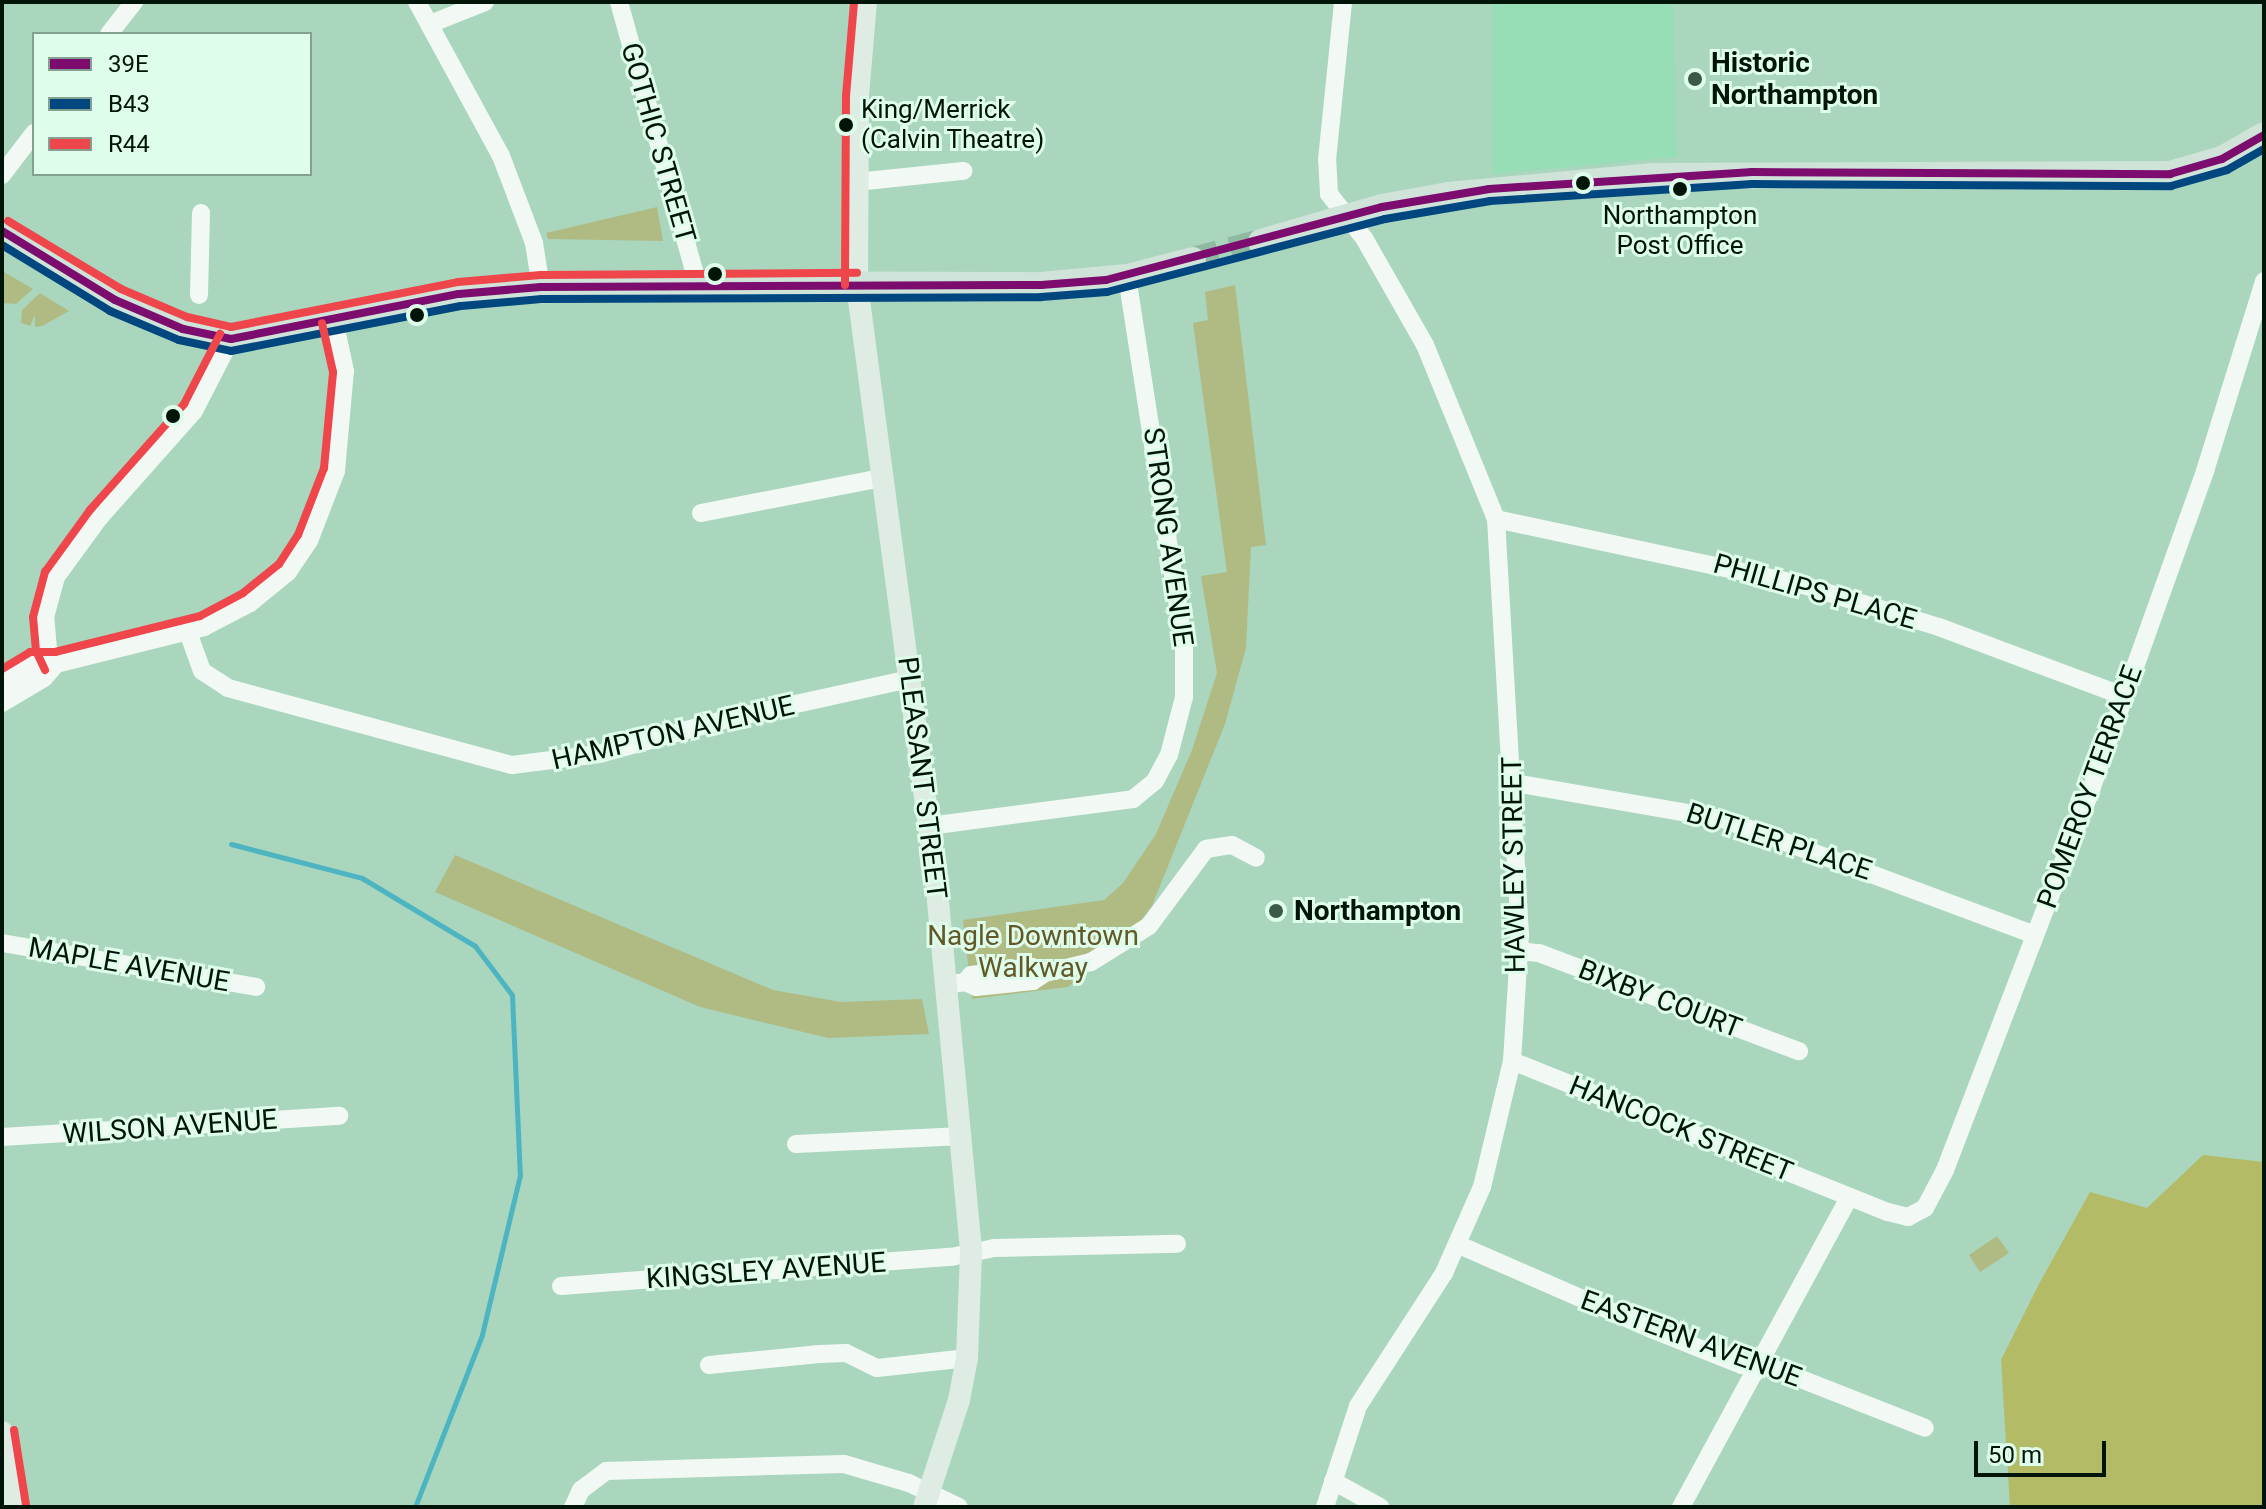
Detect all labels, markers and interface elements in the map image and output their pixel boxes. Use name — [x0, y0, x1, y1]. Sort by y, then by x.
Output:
legend — [32, 32, 312, 176]
street label: GOTHIC STREET — [613, 39, 703, 247]
place label: Historic Northampton — [1711, 46, 1878, 112]
text: 39E — [108, 50, 149, 78]
marker: Historic Northampton — [1686, 70, 1704, 88]
text: B43 — [108, 90, 150, 118]
place label: King/Merrick (Calvin Theatre) — [861, 94, 1045, 156]
marker: King/Merrick (Calvin Theatre) — [838, 117, 854, 133]
text: R44 — [108, 130, 150, 158]
unlabelled marker — [1575, 175, 1591, 191]
marker: Northampton Post Office — [1672, 181, 1688, 197]
place label: Northampton Post Office — [1603, 200, 1757, 262]
unlabelled marker — [707, 266, 723, 282]
unlabelled marker — [409, 307, 425, 323]
unlabelled marker — [165, 408, 181, 424]
street label: STRONG AVENUE — [1136, 425, 1200, 649]
street label: PHILLIPS PLACE — [1710, 547, 1920, 637]
street label: PLEASANT STREET — [890, 655, 954, 901]
street label: POMEROY TERRACE — [2030, 661, 2150, 913]
street label: HAMPTON AVENUE — [548, 689, 798, 777]
street label: HAWLEY STREET — [1495, 756, 1533, 974]
street label: BUTLER PLACE — [1682, 796, 1876, 888]
place label: Northampton — [1294, 894, 1461, 928]
marker: Northampton — [1265, 900, 1287, 922]
park label: Nagle Downtown Walkway — [927, 919, 1139, 985]
street label: MAPLE AVENUE — [26, 931, 232, 999]
street label: BIXBY COURT — [1574, 953, 1746, 1045]
street label: HANCOCK STREET — [1564, 1069, 1798, 1189]
street label: WILSON AVENUE — [61, 1103, 279, 1151]
street label: KINGSLEY AVENUE — [645, 1246, 887, 1296]
street label: EASTERN AVENUE — [1576, 1283, 1806, 1395]
scale bar — [1978, 1425, 2110, 1475]
text: 50 m — [1988, 1441, 2042, 1469]

